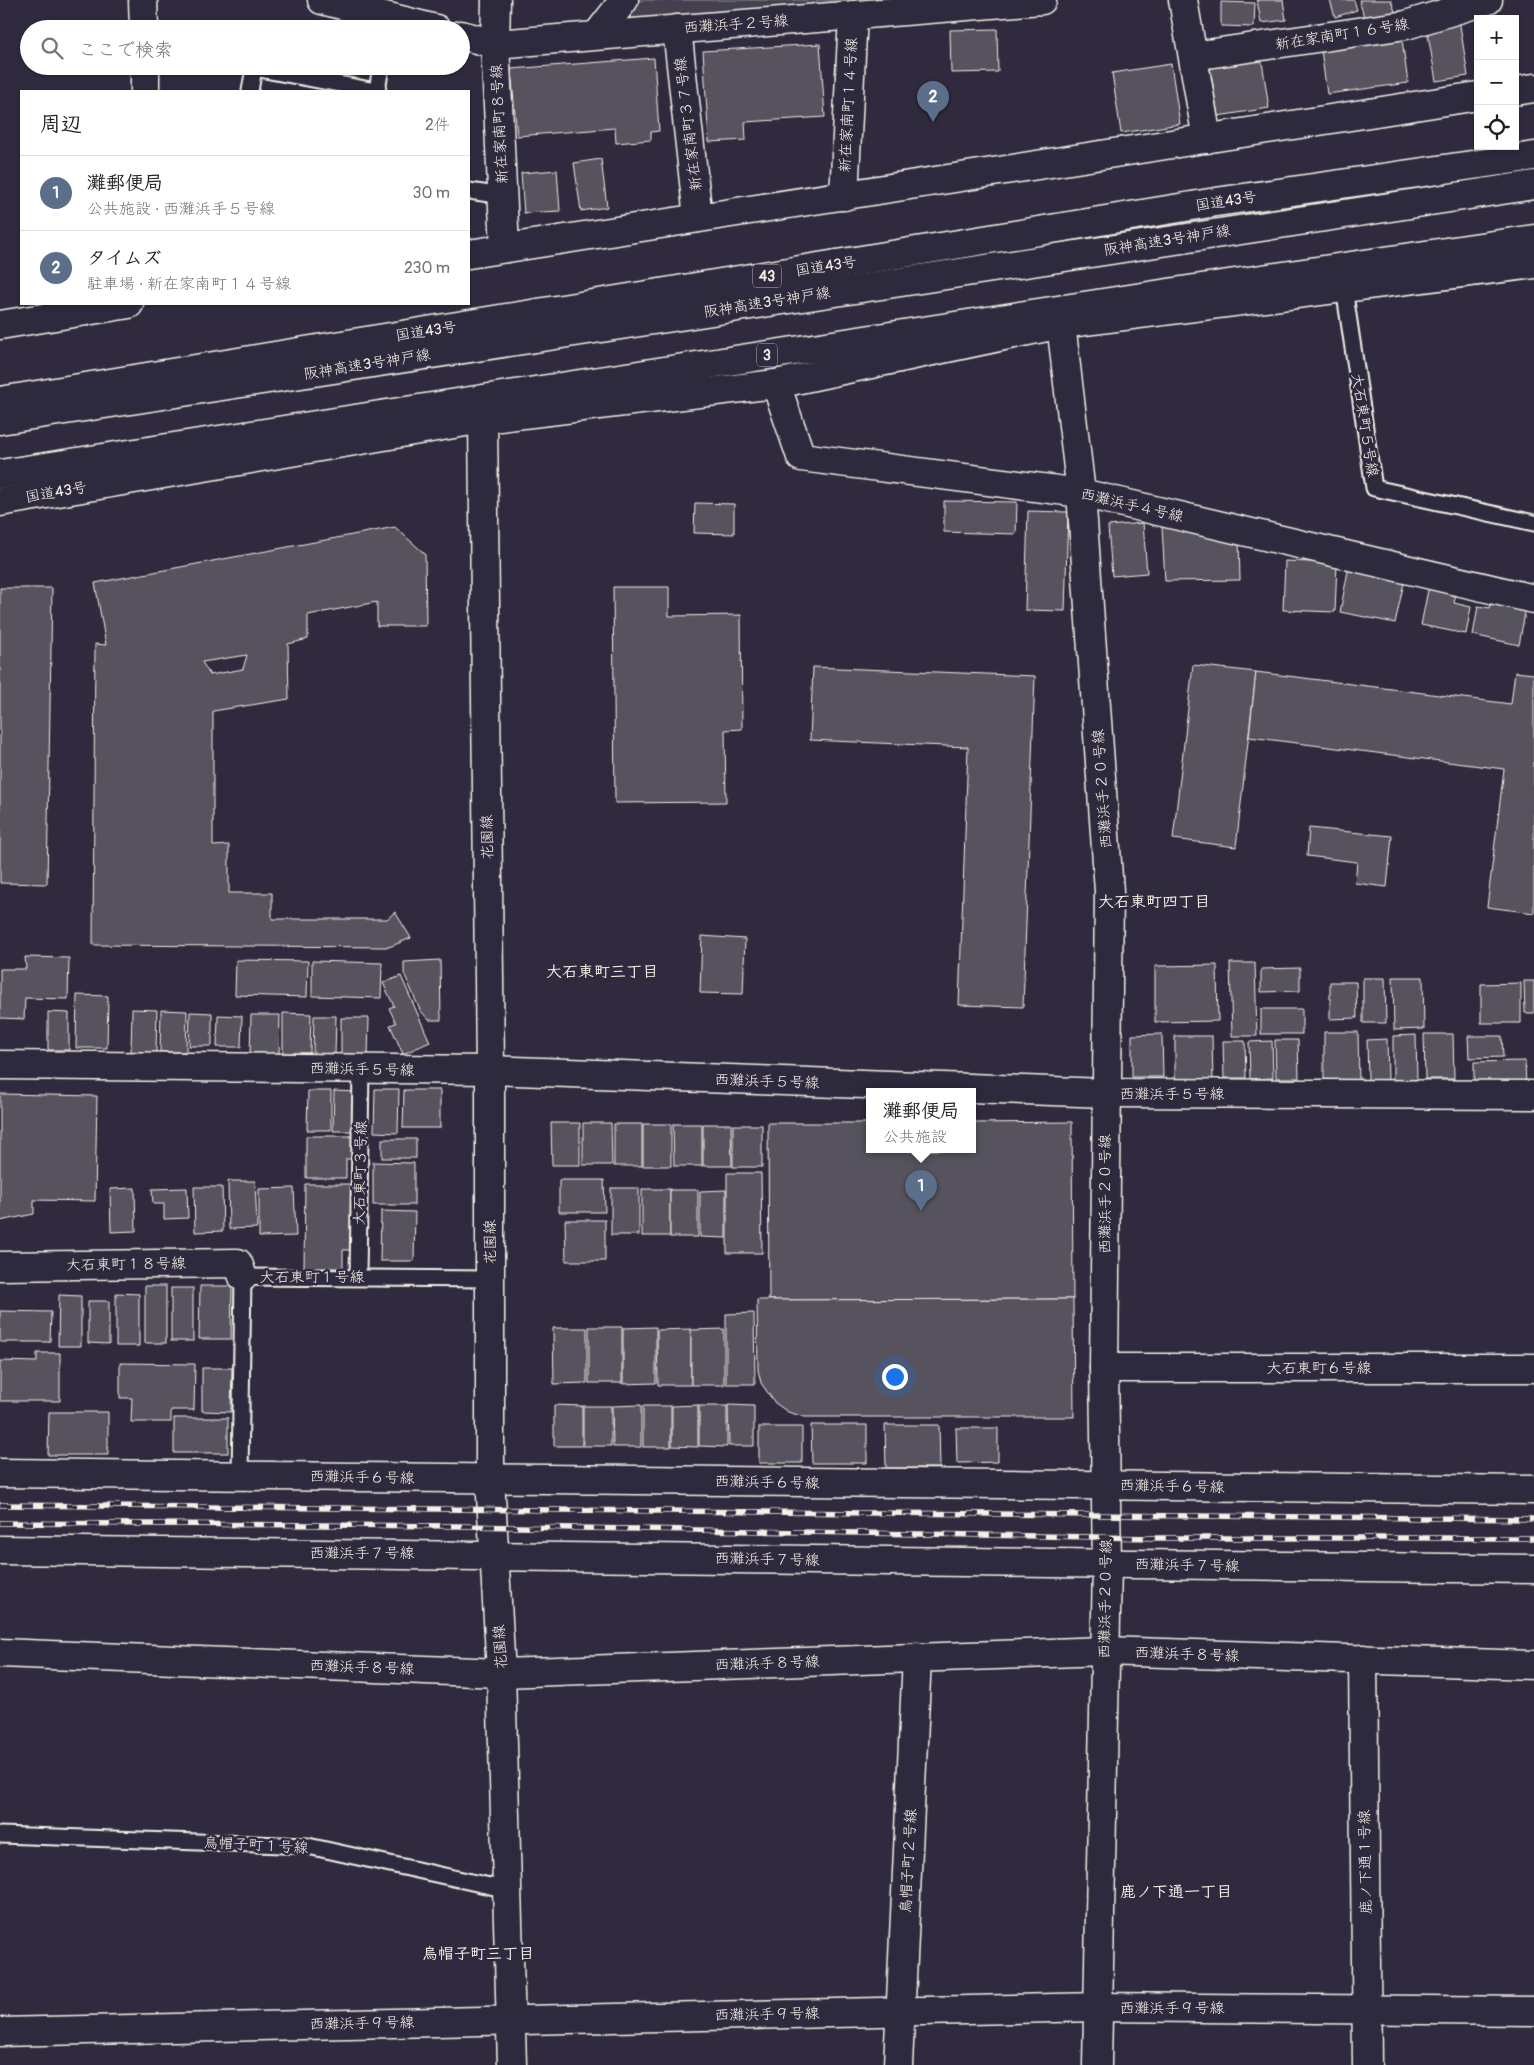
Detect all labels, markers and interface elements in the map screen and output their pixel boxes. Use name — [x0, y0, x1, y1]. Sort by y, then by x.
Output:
street label: 西灘浜手２号線 — [683, 11, 789, 38]
street label: 新在家南町１６号線 — [1274, 15, 1410, 54]
map controls — [1474, 15, 1519, 150]
button: + — [1474, 15, 1519, 60]
search box — [20, 20, 470, 75]
icon: search — [38, 34, 66, 62]
street label: 新在家南町１４号線 — [835, 37, 862, 173]
text: ここで検索 — [78, 38, 173, 62]
street label: 新在家南町３７号線 — [671, 56, 706, 192]
button: − — [1474, 60, 1519, 105]
street label: 新在家南町８号線 — [487, 64, 512, 184]
pin: 2 — [917, 81, 949, 122]
button: locate — [1474, 105, 1519, 150]
text: 周辺 — [40, 111, 82, 138]
text: 2件 — [425, 115, 450, 135]
text: 灘郵便局 — [87, 171, 163, 195]
text: 1 — [53, 183, 59, 203]
text: 30 m — [412, 183, 450, 203]
street label: 国道43号 — [1194, 187, 1258, 216]
text: 公共施設 · 西灘浜手５号線 — [87, 199, 275, 219]
street label: 阪神高速3号神戸線 — [1102, 221, 1232, 260]
text: タイムズ — [87, 246, 161, 270]
street label: 国道43号 — [794, 252, 858, 281]
text: 2 — [52, 258, 60, 278]
text: 230 m — [404, 258, 450, 278]
road number: 43 — [753, 264, 781, 288]
text: 駐車場 · 新在家南町１４号線 — [87, 274, 291, 294]
street label: 阪神高速3号神戸線 — [702, 283, 832, 322]
street label: 国道43号 — [394, 317, 458, 346]
road number: 3 — [757, 344, 777, 366]
street label: 阪神高速3号神戸線 — [302, 345, 432, 384]
street label: 大石東町５号線 — [1347, 372, 1382, 478]
street label: 国道43号 — [24, 478, 88, 507]
street label: 西灘浜手４号線 — [1079, 484, 1185, 527]
street label: 西灘浜手２０号線 — [1089, 728, 1116, 849]
street label: 花園線 — [478, 814, 497, 860]
district label: 大石東町四丁目 — [1098, 892, 1210, 912]
district label: 大石東町三丁目 — [546, 962, 658, 982]
street label: 西灘浜手５号線 — [309, 1059, 415, 1080]
street label: 西灘浜手５号線 — [714, 1070, 820, 1093]
street label: 西灘浜手５号線 — [1119, 1085, 1225, 1104]
popup — [866, 1088, 976, 1153]
text: 灘郵便局 — [883, 1099, 959, 1123]
street label: 大石東町３号線 — [350, 1120, 371, 1226]
text: 公共施設 — [883, 1127, 947, 1147]
street label: 西灘浜手２０号線 — [1096, 1134, 1115, 1254]
pin: 1 — [905, 1170, 937, 1211]
street label: 花園線 — [481, 1219, 500, 1265]
street label: 大石東町１８号線 — [66, 1254, 186, 1275]
street label: 大石東町１号線 — [259, 1268, 365, 1287]
street label: 大石東町６号線 — [1266, 1359, 1372, 1378]
your location — [882, 1364, 908, 1390]
street label: 西灘浜手６号線 — [309, 1467, 415, 1488]
street label: 西灘浜手６号線 — [714, 1472, 820, 1493]
street label: 西灘浜手６号線 — [1119, 1476, 1225, 1497]
street label: 西灘浜手２０号線 — [1095, 1539, 1116, 1659]
street label: 西灘浜手７号線 — [309, 1544, 415, 1563]
street label: 西灘浜手７号線 — [714, 1549, 820, 1570]
street label: 西灘浜手７号線 — [1134, 1555, 1240, 1576]
street label: 花園線 — [489, 1624, 512, 1670]
street label: 西灘浜手８号線 — [1134, 1643, 1240, 1666]
street label: 西灘浜手８号線 — [714, 1652, 820, 1675]
street label: 西灘浜手８号線 — [309, 1656, 415, 1679]
street label: 鳥帽子町２号線 — [896, 1808, 921, 1914]
street label: 鹿ノ下通１号線 — [1355, 1809, 1376, 1915]
street label: 鳥帽子町１号線 — [203, 1833, 309, 1858]
district label: 鹿ノ下通一丁目 — [1120, 1882, 1232, 1902]
district label: 烏帽子町三丁目 — [422, 1944, 534, 1964]
street label: 西灘浜手９号線 — [1119, 1999, 1225, 2018]
street label: 西灘浜手９号線 — [714, 2004, 820, 2025]
street label: 西灘浜手９号線 — [309, 2013, 415, 2034]

